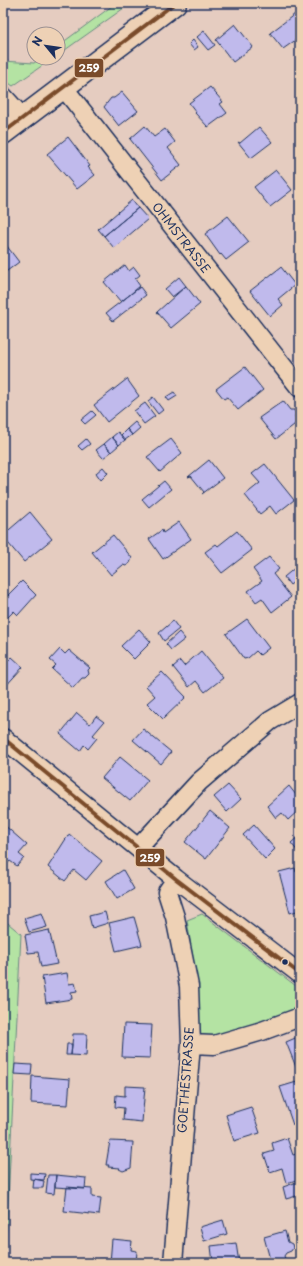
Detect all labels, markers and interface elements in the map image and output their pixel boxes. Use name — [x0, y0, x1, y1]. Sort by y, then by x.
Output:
north arrow — [26, 26, 66, 66]
text: N — [27, 33, 47, 49]
line badge: 259 — [74, 58, 104, 78]
text: 259 — [78, 59, 100, 76]
street label: OHMSTRASSE — [148, 198, 215, 277]
line badge: 259 — [135, 848, 165, 867]
text: 259 — [139, 849, 161, 866]
unlabelled marker — [280, 957, 290, 967]
street label: GOETHESTRASSE — [172, 1026, 198, 1134]

